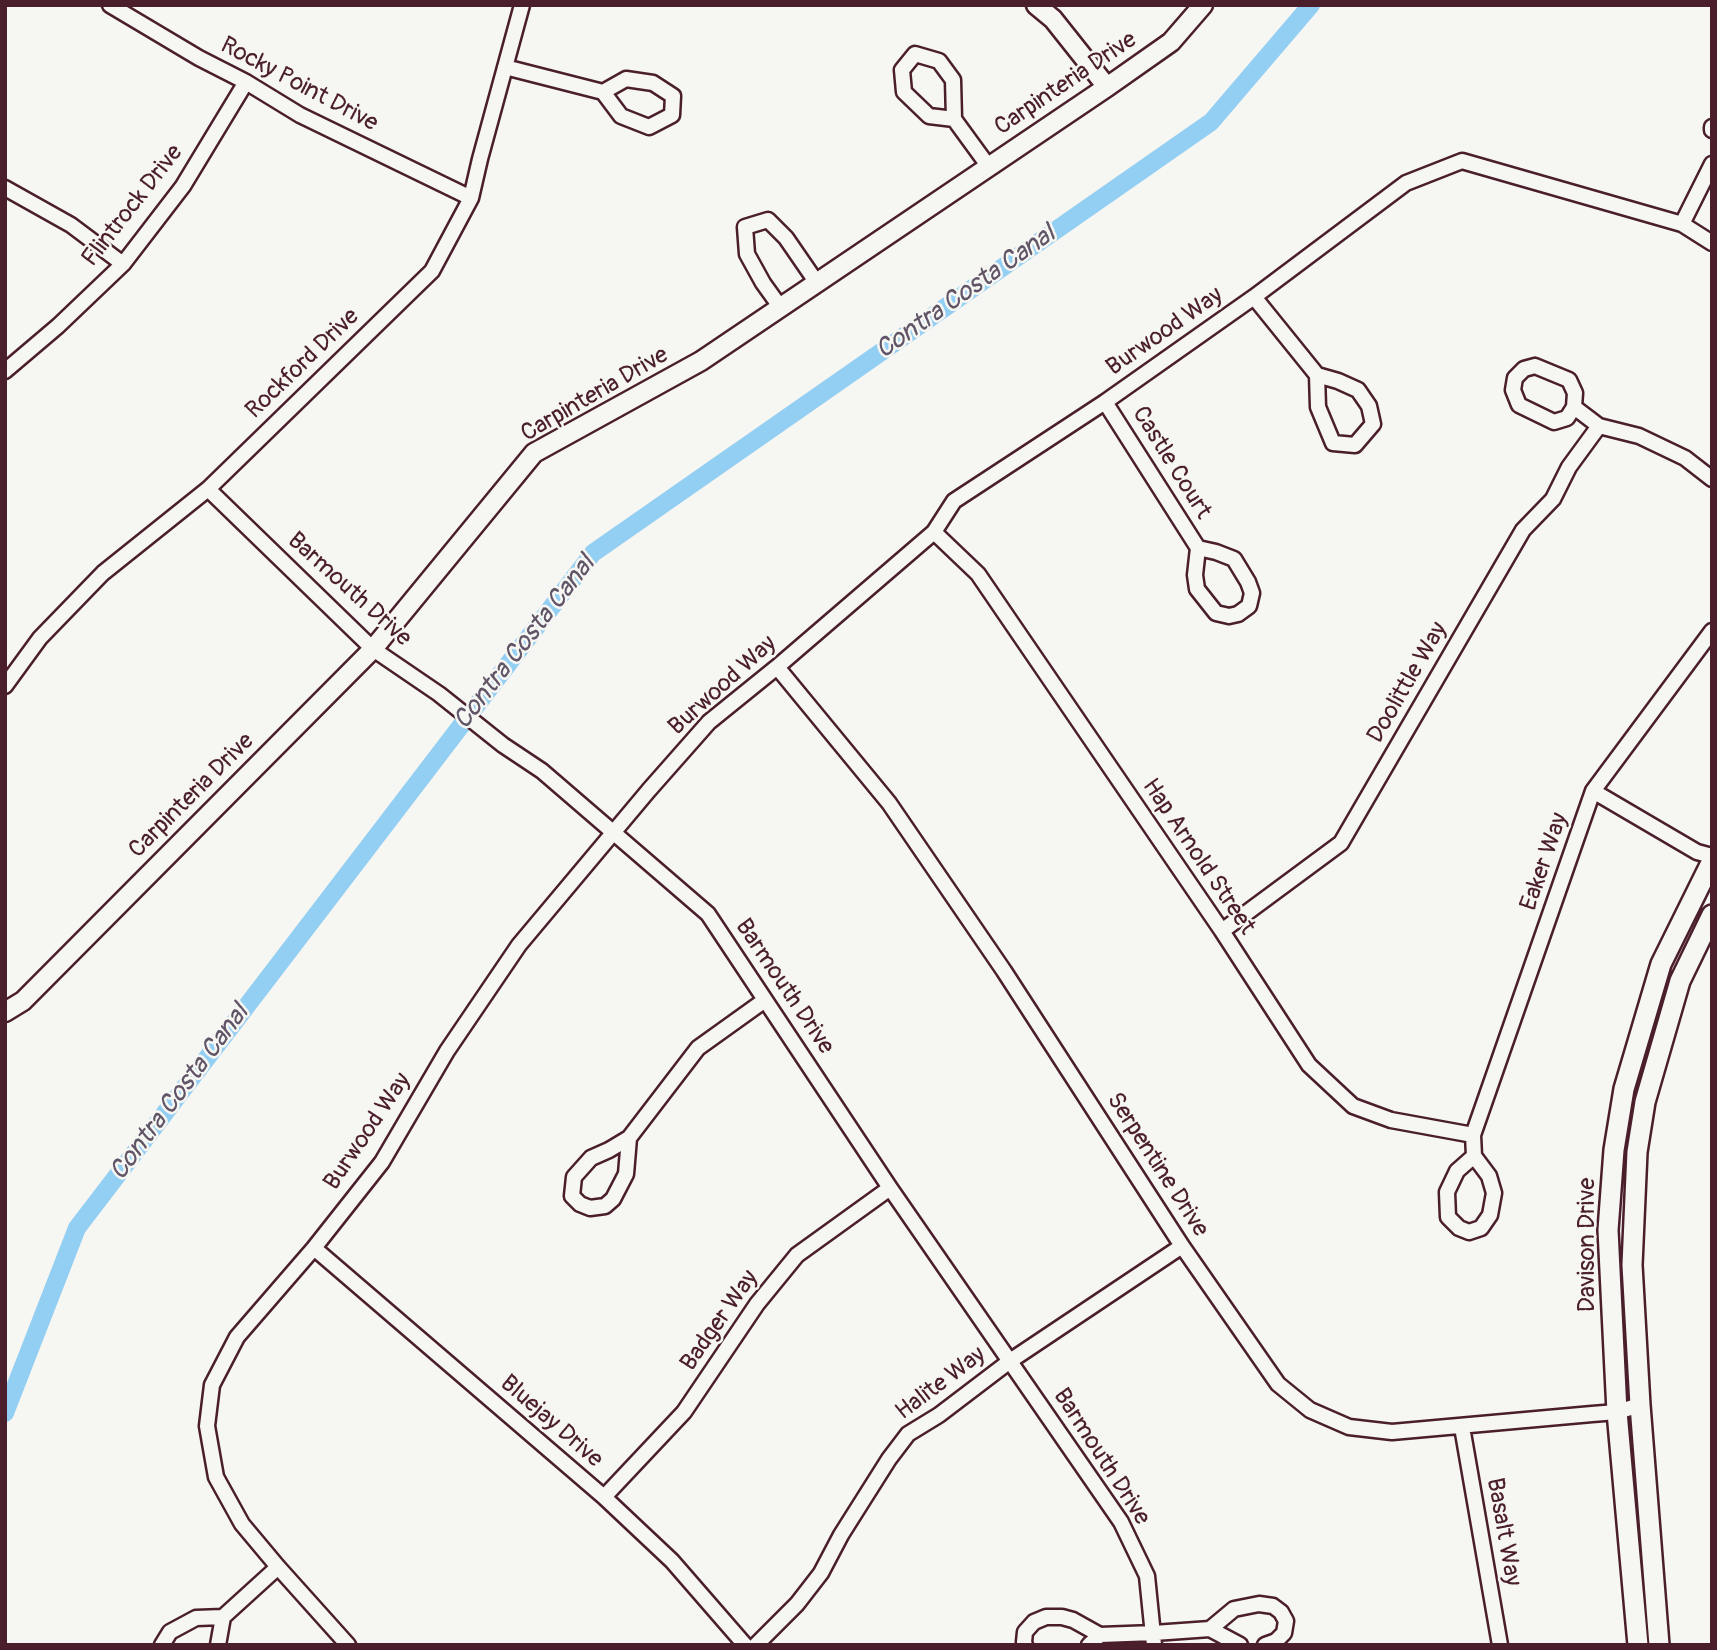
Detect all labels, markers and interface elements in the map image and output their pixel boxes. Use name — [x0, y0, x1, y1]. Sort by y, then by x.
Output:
street label: Carpinteria Drive — [989, 26, 1143, 142]
street label: Rocky Point Drive — [215, 31, 383, 139]
street label: Flintrock Drive — [76, 139, 190, 273]
water label: Contra Costa Canal — [870, 219, 1062, 367]
street label: Burwood Way — [1101, 281, 1229, 383]
street label: Rockford Drive — [240, 303, 366, 425]
street label: Carpinteria Drive — [516, 341, 674, 449]
street label: Castle Court — [1125, 401, 1217, 525]
street label: Barmouth Drive — [281, 527, 417, 653]
water label: Contra Costa Canal — [447, 550, 603, 736]
street label: Doolittle Way — [1362, 617, 1454, 749]
street label: Burwood Way — [663, 630, 783, 742]
street label: Carpinteria Drive — [123, 727, 261, 865]
street label: Hap Arnold Street — [1135, 774, 1261, 940]
street label: Eaker Way — [1515, 809, 1575, 915]
street label: Barmouth Drive — [728, 914, 840, 1060]
water label: Contra Costa Canal — [104, 999, 256, 1187]
street label: Burwood Way — [318, 1068, 418, 1196]
street label: Serpentine Drive — [1100, 1088, 1214, 1242]
street label: Davison Drive — [1574, 1178, 1602, 1312]
street label: Badger Way — [675, 1265, 765, 1377]
street label: Halite Way — [890, 1341, 992, 1427]
street label: Bluejay Drive — [494, 1370, 608, 1474]
street label: Barmouth Drive — [1046, 1383, 1156, 1531]
street label: Basalt Way — [1479, 1476, 1527, 1588]

